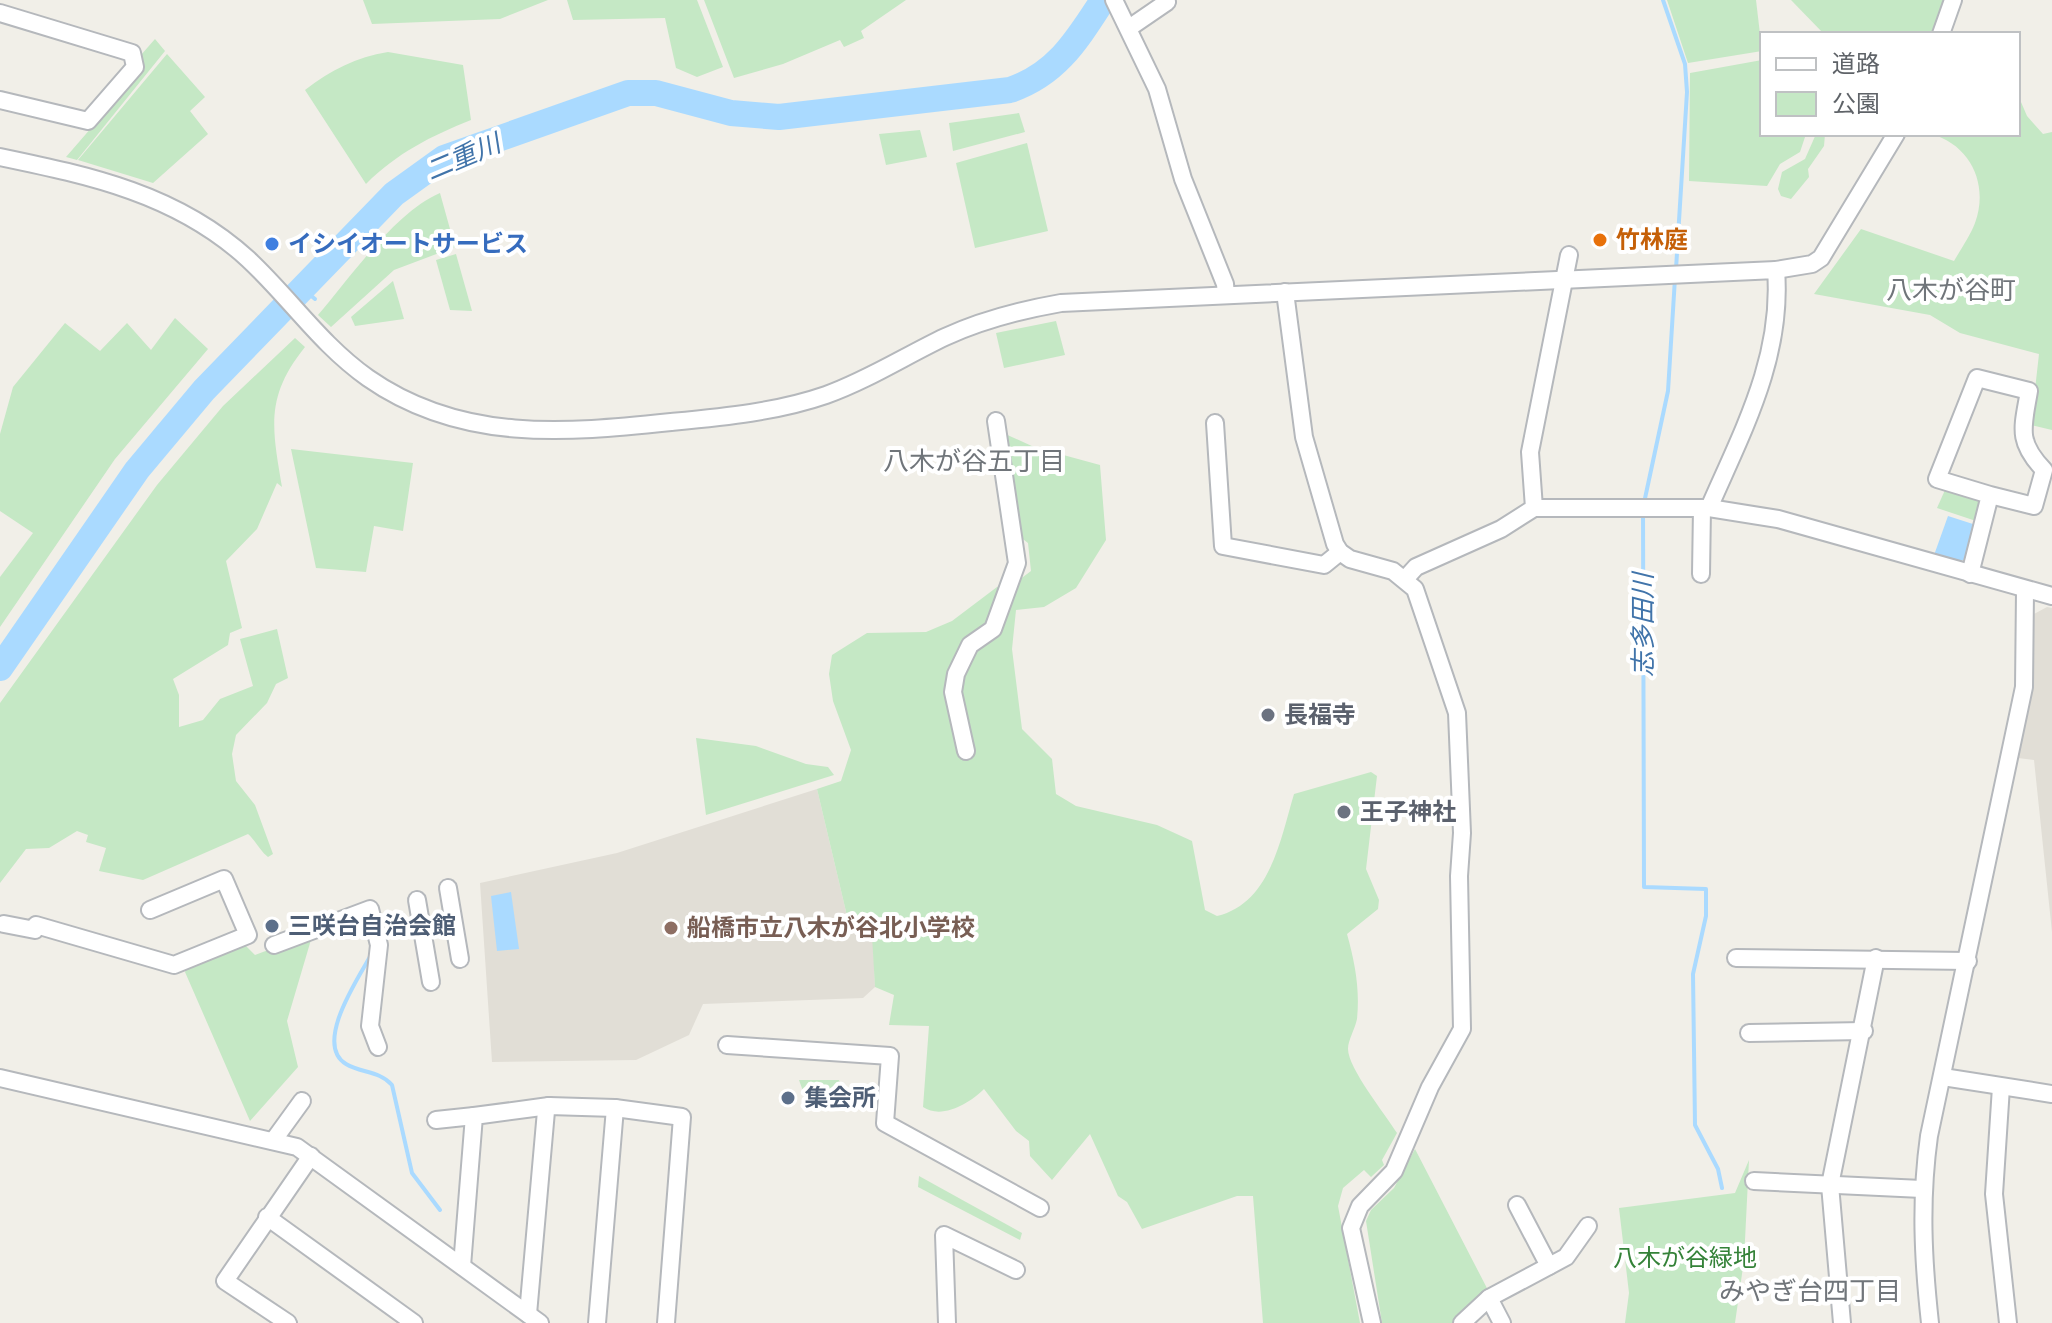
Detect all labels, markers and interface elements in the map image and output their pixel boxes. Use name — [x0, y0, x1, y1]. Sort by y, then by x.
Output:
legend — [1760, 32, 2020, 136]
text: 道路 — [1832, 45, 1880, 81]
text: 公園 — [1832, 85, 1880, 121]
water label: 二重川 — [419, 122, 509, 190]
place label: 竹林庭 — [1616, 221, 1688, 257]
place label: イシイオートサービス — [288, 225, 528, 261]
marker: 竹林庭 — [1591, 231, 1609, 249]
marker: イシイオートサービス — [263, 235, 281, 253]
district label: 八木が谷町 — [1886, 270, 2016, 309]
district label: 八木が谷五丁目 — [883, 441, 1065, 480]
water label: 志多田川 — [1623, 570, 1662, 677]
place label: 長福寺 — [1284, 696, 1356, 732]
marker: 長福寺 — [1259, 706, 1277, 724]
place label: 王子神社 — [1360, 793, 1456, 829]
marker: 王子神社 — [1335, 803, 1353, 821]
place label: 三咲台自治会館 — [288, 907, 456, 943]
place label: 船橋市立八木が谷北小学校 — [687, 909, 975, 945]
marker: 三咲台自治会館 — [263, 917, 281, 935]
marker: 船橋市立八木が谷北小学校 — [662, 919, 680, 937]
place label: 集会所 — [804, 1079, 876, 1115]
marker: 集会所 — [779, 1089, 797, 1107]
park label: 八木が谷緑地 — [1613, 1239, 1757, 1275]
district label: みやぎ台四丁目 — [1719, 1271, 1901, 1310]

